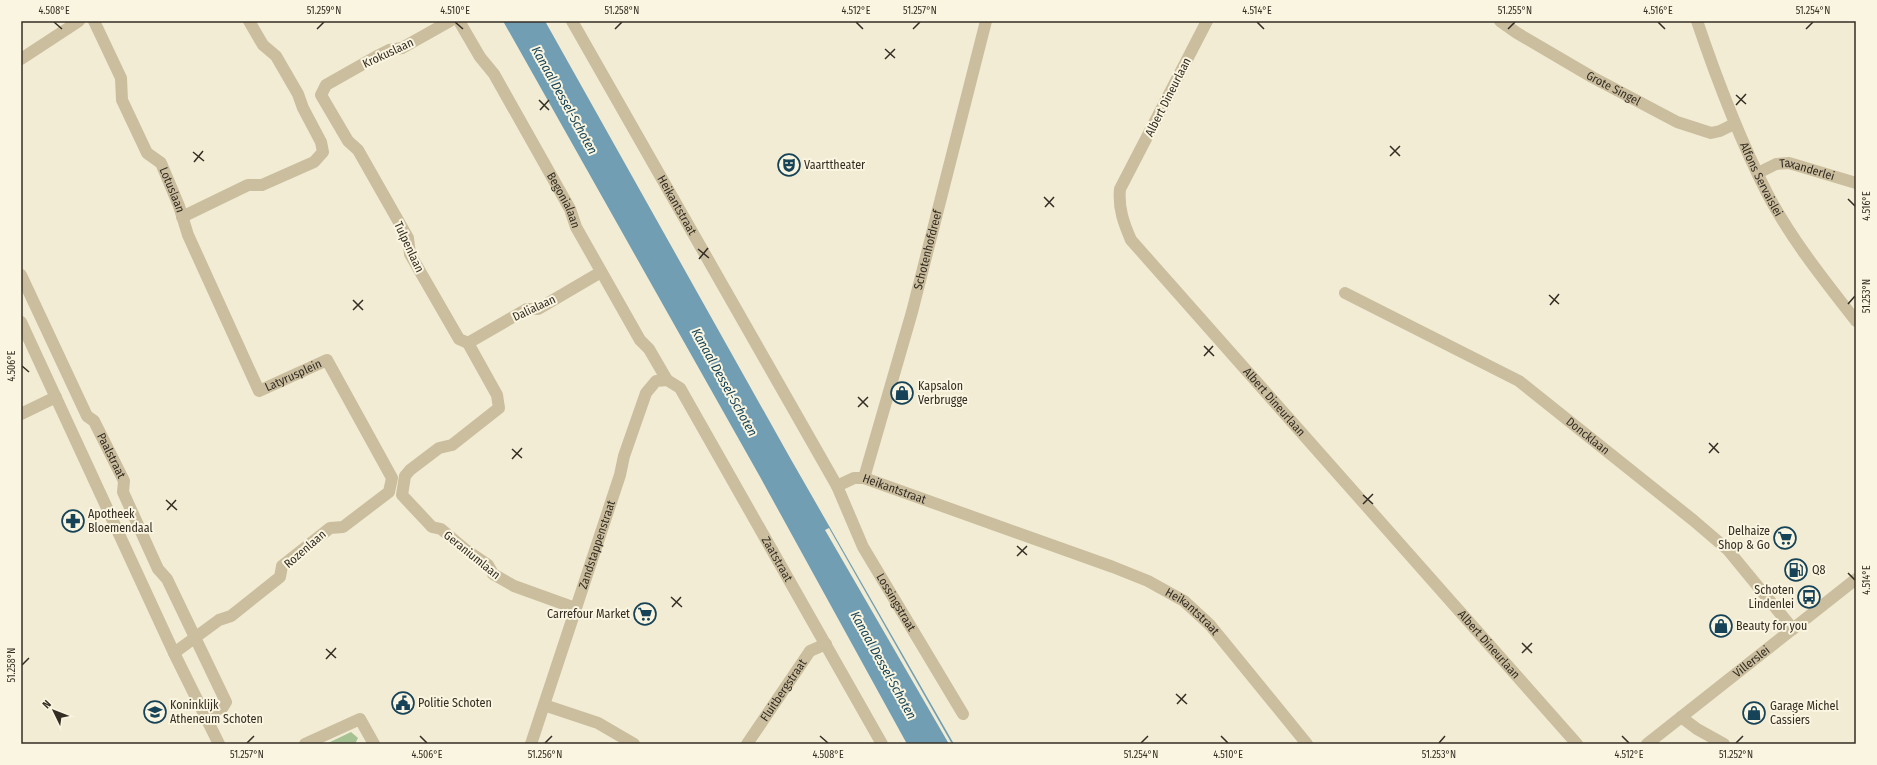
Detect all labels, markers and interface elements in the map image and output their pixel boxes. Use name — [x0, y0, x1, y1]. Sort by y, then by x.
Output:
text: 4.508°E — [38, 5, 70, 17]
text: 51.259°N — [307, 5, 341, 17]
text: 4.510°E — [440, 5, 470, 17]
text: 51.258°N — [605, 5, 639, 17]
text: 4.512°E — [842, 5, 871, 17]
text: 51.257°N — [903, 5, 937, 17]
text: 4.514°E — [1242, 5, 1272, 17]
text: 51.255°N — [1498, 5, 1532, 17]
text: 4.516°E — [1643, 5, 1673, 17]
text: 51.254°N — [1796, 5, 1830, 17]
street label: Krokuslaan — [360, 35, 416, 71]
water label: Kanaal Dessel-Schoten — [529, 44, 601, 157]
street label: Albert Dineurlaan — [1142, 55, 1194, 139]
street label: Grote Singel — [1584, 68, 1643, 108]
street label: Alfons Servaislei — [1737, 140, 1786, 219]
theatre icon: Vaarttheater — [776, 152, 802, 178]
street label: Taxanderlei — [1779, 156, 1836, 183]
place label: Vaarttheater — [804, 158, 866, 172]
street label: Lotuslaan — [157, 165, 188, 214]
street label: Begonialaan — [544, 170, 583, 230]
street label: Heikantstraat — [654, 173, 700, 238]
text: 4.516°E — [1861, 191, 1873, 221]
street label: Schotenhofdreef — [911, 207, 945, 291]
street label: Tulpenlaan — [391, 219, 427, 275]
text: 51.253°N — [1861, 279, 1873, 313]
street label: Dalialaan — [510, 292, 558, 324]
water label: Kanaal Dessel-Schoten — [689, 326, 761, 439]
text: 4.506°E — [6, 350, 18, 382]
street label: Latyrusplein — [263, 356, 324, 394]
street label: Albert Dineurlaan — [1240, 365, 1308, 439]
place label: Kapsalon Verbrugge — [918, 379, 968, 407]
shop icon: Kapsalon Verbrugge — [889, 380, 915, 406]
street label: Doncklaan — [1563, 414, 1612, 457]
street label: Paalstraat — [94, 431, 129, 481]
street label: Heikantstraat — [861, 471, 928, 507]
street label: Zandstappenstraat — [576, 498, 618, 591]
place label: Apotheek Bloemendaal — [88, 507, 153, 535]
pharmacy icon: Apotheek Bloemendaal — [60, 508, 86, 534]
place label: Delhaize Shop & Go — [1718, 524, 1770, 552]
supermarket icon: Delhaize Shop & Go — [1772, 525, 1798, 551]
street label: Rozenlaan — [281, 527, 329, 571]
street label: Geraniumlaan — [441, 528, 503, 582]
street label: Zaatstraat — [759, 534, 795, 584]
fuel station icon: Q8 — [1783, 557, 1809, 583]
place label: Q8 — [1812, 563, 1826, 577]
text: 4.514°E — [1861, 565, 1873, 595]
street label: Lossingstraat — [873, 571, 919, 634]
place label: Schoten Lindenlei — [1749, 583, 1794, 611]
bus stop icon: Schoten Lindenlei — [1796, 584, 1822, 610]
street label: Heikantstraat — [1163, 585, 1222, 638]
supermarket icon: Carrefour Market — [632, 601, 658, 627]
place label: Carrefour Market — [547, 607, 630, 621]
street label: Albert Dineurlaan — [1455, 607, 1523, 682]
water label: Kanaal Dessel-Schoten — [848, 609, 920, 722]
shop icon: Beauty for you — [1708, 613, 1734, 639]
place label: Beauty for you — [1736, 619, 1807, 633]
street label: Villerslei — [1730, 643, 1772, 680]
text: 51.258°N — [6, 648, 18, 682]
street label: Fluitbergstraat — [757, 656, 809, 724]
public building icon: Politie Schoten — [390, 690, 416, 716]
north arrow — [34, 691, 74, 731]
place label: Politie Schoten — [418, 696, 492, 710]
text: N — [40, 698, 54, 711]
place label: Koninklijk Atheneum Schoten — [170, 698, 263, 726]
school or university icon: Koninklijk Atheneum Schoten — [142, 699, 168, 725]
place label: Garage Michel Cassiers — [1770, 699, 1839, 727]
shop icon: Garage Michel Cassiers — [1741, 700, 1767, 726]
text: 51.257°N — [230, 749, 264, 761]
text: 4.506°E — [411, 749, 443, 761]
text: 51.256°N — [528, 749, 562, 761]
text: 4.508°E — [812, 749, 844, 761]
text: 51.254°N — [1124, 749, 1158, 761]
text: 4.510°E — [1213, 749, 1243, 761]
text: 51.253°N — [1422, 749, 1456, 761]
text: 4.512°E — [1615, 749, 1644, 761]
text: 51.252°N — [1719, 749, 1753, 761]

